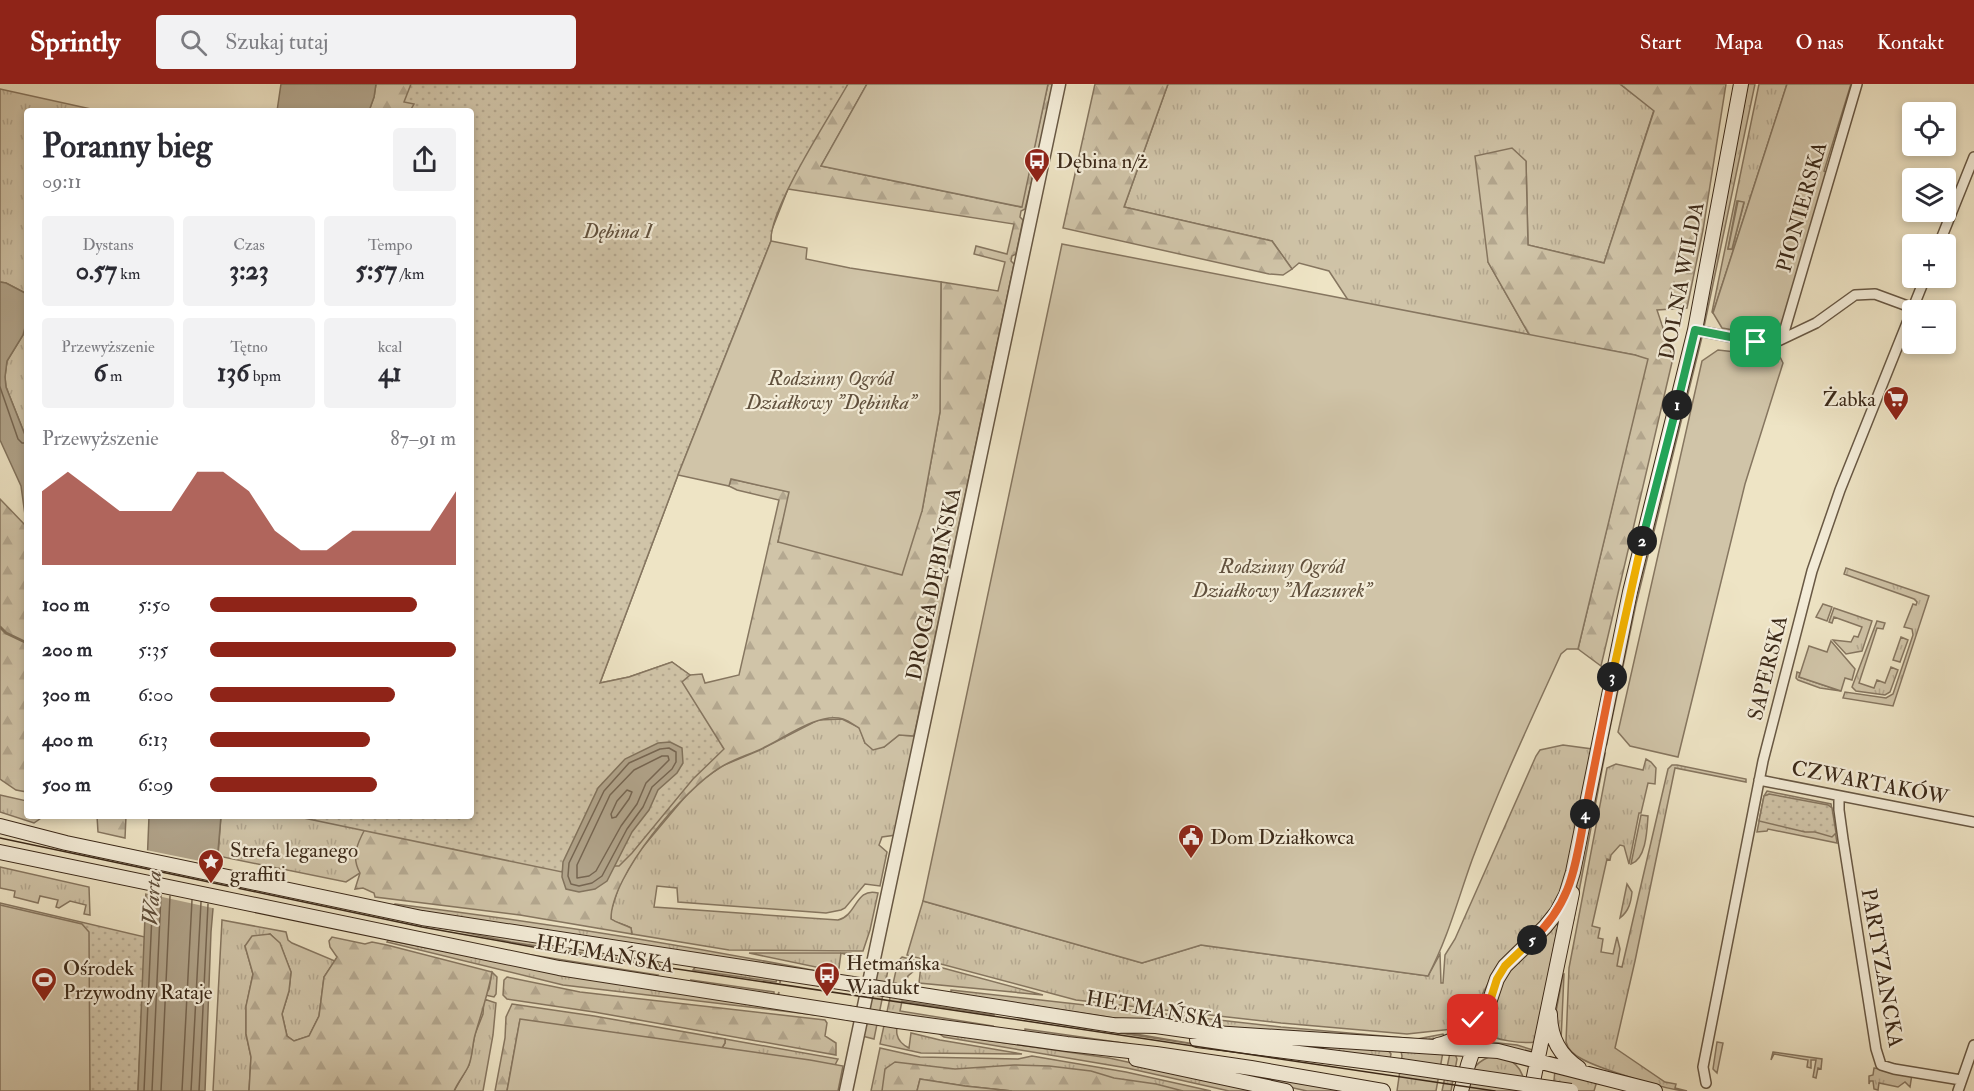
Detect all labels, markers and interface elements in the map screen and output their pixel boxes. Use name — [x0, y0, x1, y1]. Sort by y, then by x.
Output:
search box — [156, 15, 576, 69]
text: Sprintly — [30, 25, 120, 60]
icon: search — [177, 26, 210, 59]
text: Szukaj tutaj — [225, 28, 328, 56]
text: Start — [1640, 29, 1682, 56]
text: Mapa — [1715, 29, 1763, 56]
text: O nas — [1796, 29, 1844, 56]
text: Kontakt — [1877, 29, 1944, 56]
map controls — [1902, 102, 1956, 354]
button: locate — [1902, 102, 1956, 156]
text: Poranny bieg — [42, 126, 212, 167]
button: share — [393, 128, 456, 191]
street label: PIONIERSKA — [1770, 139, 1834, 275]
bus stop icon: Dębina n/ż — [1022, 146, 1052, 184]
place label: Dębina n/ż — [1056, 148, 1148, 175]
button: layers — [1902, 168, 1956, 222]
text: 09:11 — [42, 169, 82, 194]
street label: DOLNA WILDA — [1653, 200, 1711, 362]
park label: Dębina I — [582, 218, 655, 245]
button: + — [1902, 234, 1956, 288]
text: Dystans — [82, 235, 134, 255]
text: Czas — [233, 235, 265, 255]
text: Tempo — [368, 235, 412, 255]
text: 0.57 — [76, 255, 117, 287]
text: 3:23 — [229, 255, 269, 287]
text: 5:57 — [356, 255, 397, 287]
text: km — [117, 264, 140, 284]
text: /km — [397, 264, 424, 284]
button: − — [1902, 300, 1956, 354]
pin — [1730, 316, 1781, 367]
icon: arrive — [1739, 325, 1772, 358]
text: Przewyższenie — [61, 337, 155, 357]
text: Tętno — [230, 337, 268, 357]
text: kcal — [378, 337, 402, 357]
text: 6 — [94, 357, 107, 389]
text: 136 — [217, 357, 249, 389]
text: 41 — [378, 357, 402, 389]
park label: Rodzinny Ogród Działkowy "Dębinka" — [745, 365, 919, 416]
text: m — [107, 366, 122, 386]
text: bpm — [249, 366, 281, 386]
supermarket icon: Żabka — [1881, 384, 1911, 422]
place label: Żabka — [1823, 386, 1876, 413]
pin: 1 — [1662, 390, 1692, 420]
text: 1 — [1674, 395, 1680, 415]
text: Przewyższenie — [42, 426, 159, 451]
text: 87–91 m — [390, 426, 456, 451]
street label: DROGA DĘBIŃSKA — [900, 485, 968, 683]
pin: 2 — [1627, 526, 1657, 556]
text: 2 — [1638, 531, 1646, 551]
park label: Rodzinny Ogród Działkowy "Mazurek" — [1191, 553, 1374, 604]
text: 100 m — [42, 592, 89, 617]
text: 5:50 — [138, 592, 171, 617]
street label: SAPERSKA — [1742, 613, 1794, 723]
text: 200 m — [42, 637, 92, 662]
text: 5:35 — [138, 637, 168, 662]
pin: 3 — [1597, 662, 1627, 692]
text: 3 — [1609, 667, 1615, 687]
text: 300 m — [42, 682, 90, 707]
text: 6:00 — [138, 682, 174, 707]
text: 400 m — [42, 727, 93, 752]
text: 6:13 — [138, 727, 168, 752]
street label: CZWARTAKÓW — [1789, 755, 1951, 812]
text: 500 m — [42, 772, 91, 797]
text: 6:09 — [138, 772, 174, 797]
pin: 4 — [1570, 799, 1600, 829]
text: 4 — [1581, 804, 1589, 824]
public building icon: Dom Działkowca — [1176, 822, 1206, 860]
place label: Dom Działkowca — [1210, 824, 1355, 851]
place label: Strefa leganego graffiti — [230, 837, 358, 888]
place icon: Strefa leganego graffiti — [196, 847, 226, 885]
water label: Warta — [136, 869, 168, 927]
street label: PARTYZANCKA — [1855, 886, 1909, 1050]
pin: 5 — [1517, 925, 1547, 955]
street label: HETMAŃSKA — [534, 929, 676, 979]
text: 5 — [1528, 930, 1536, 950]
place label: Hetmańska Wiadukt — [845, 950, 940, 1001]
place label: Ośrodek Przywodny Rataje — [63, 955, 213, 1006]
bus stop icon: Hetmańska Wiadukt — [812, 960, 842, 998]
sports icon: Ośrodek Przywodny Rataje — [29, 965, 59, 1003]
street label: HETMAŃSKA — [1084, 985, 1226, 1035]
pin — [1447, 994, 1498, 1045]
icon: check — [1456, 1003, 1489, 1036]

